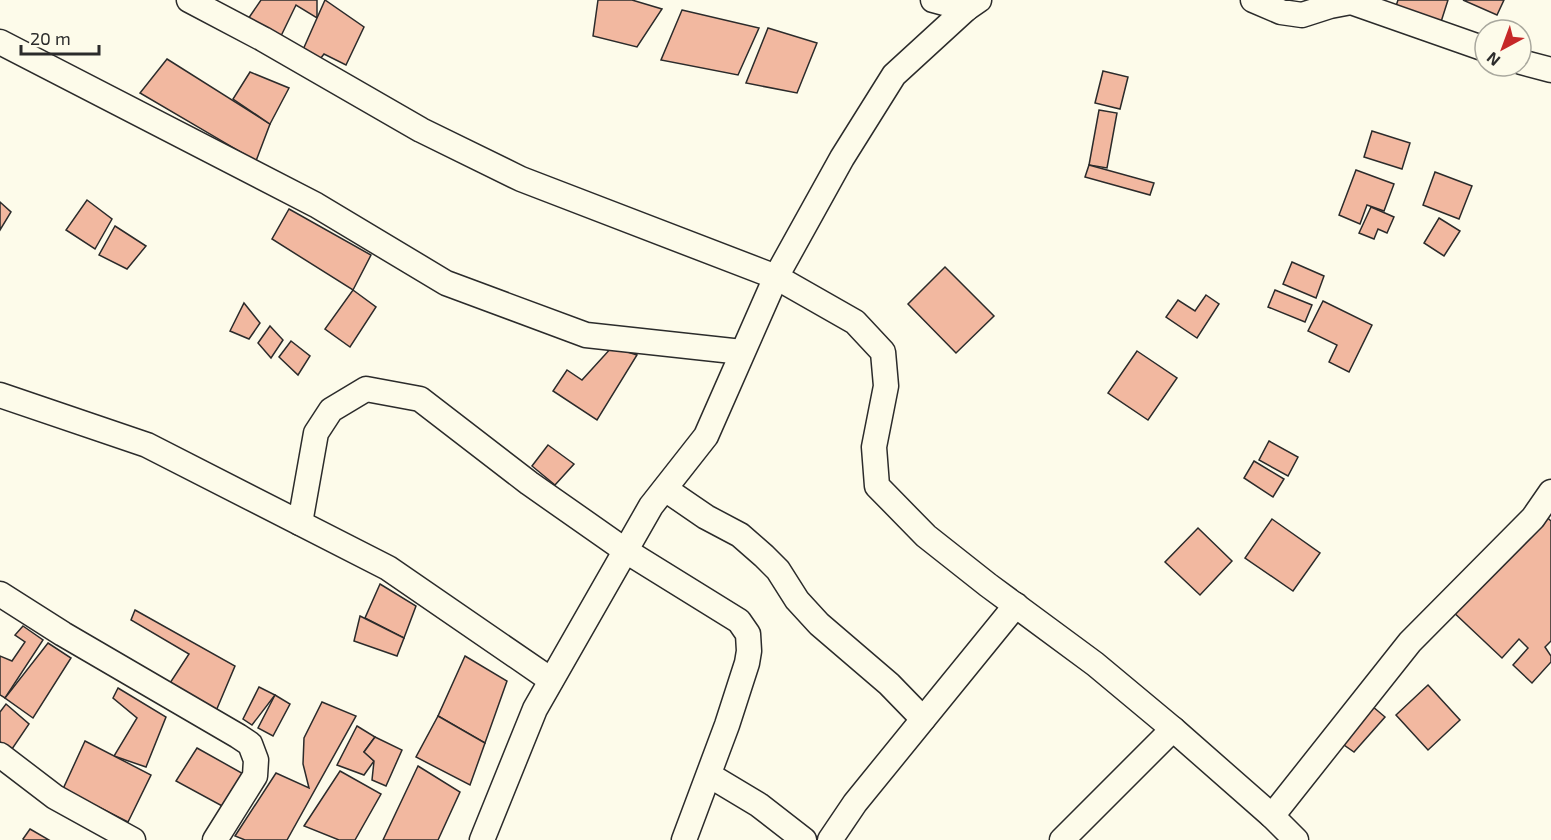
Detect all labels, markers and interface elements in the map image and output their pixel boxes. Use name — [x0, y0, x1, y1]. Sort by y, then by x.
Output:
scale bar — [21, 18, 99, 56]
north arrow — [1473, 18, 1533, 78]
text: 20 m — [30, 27, 71, 49]
text: N — [1482, 49, 1503, 71]

